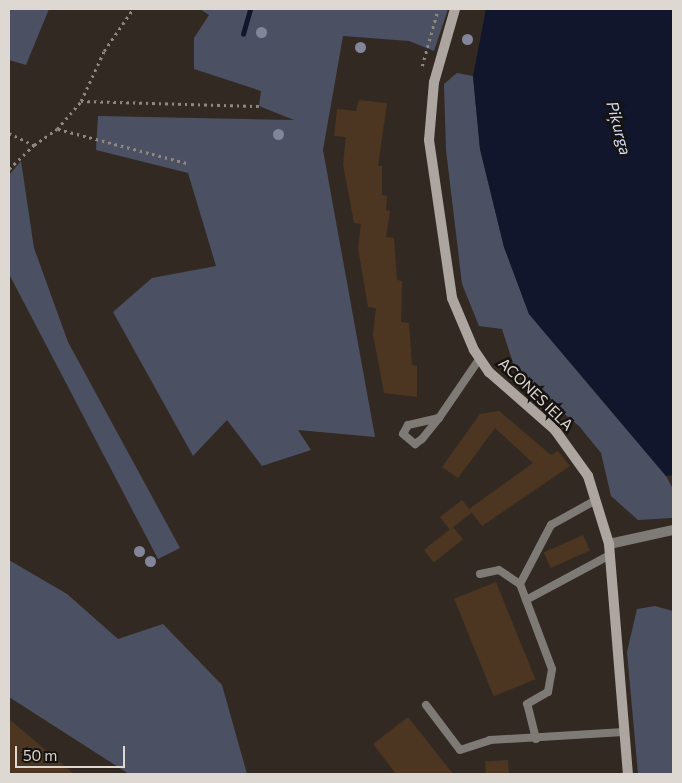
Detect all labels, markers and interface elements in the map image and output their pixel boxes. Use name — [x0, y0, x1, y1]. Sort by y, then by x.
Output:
water label: Piķurga — [603, 99, 635, 157]
street label: ACONES IELA — [495, 354, 577, 434]
scale bar — [18, 736, 128, 768]
text: 50 m — [23, 746, 57, 764]

